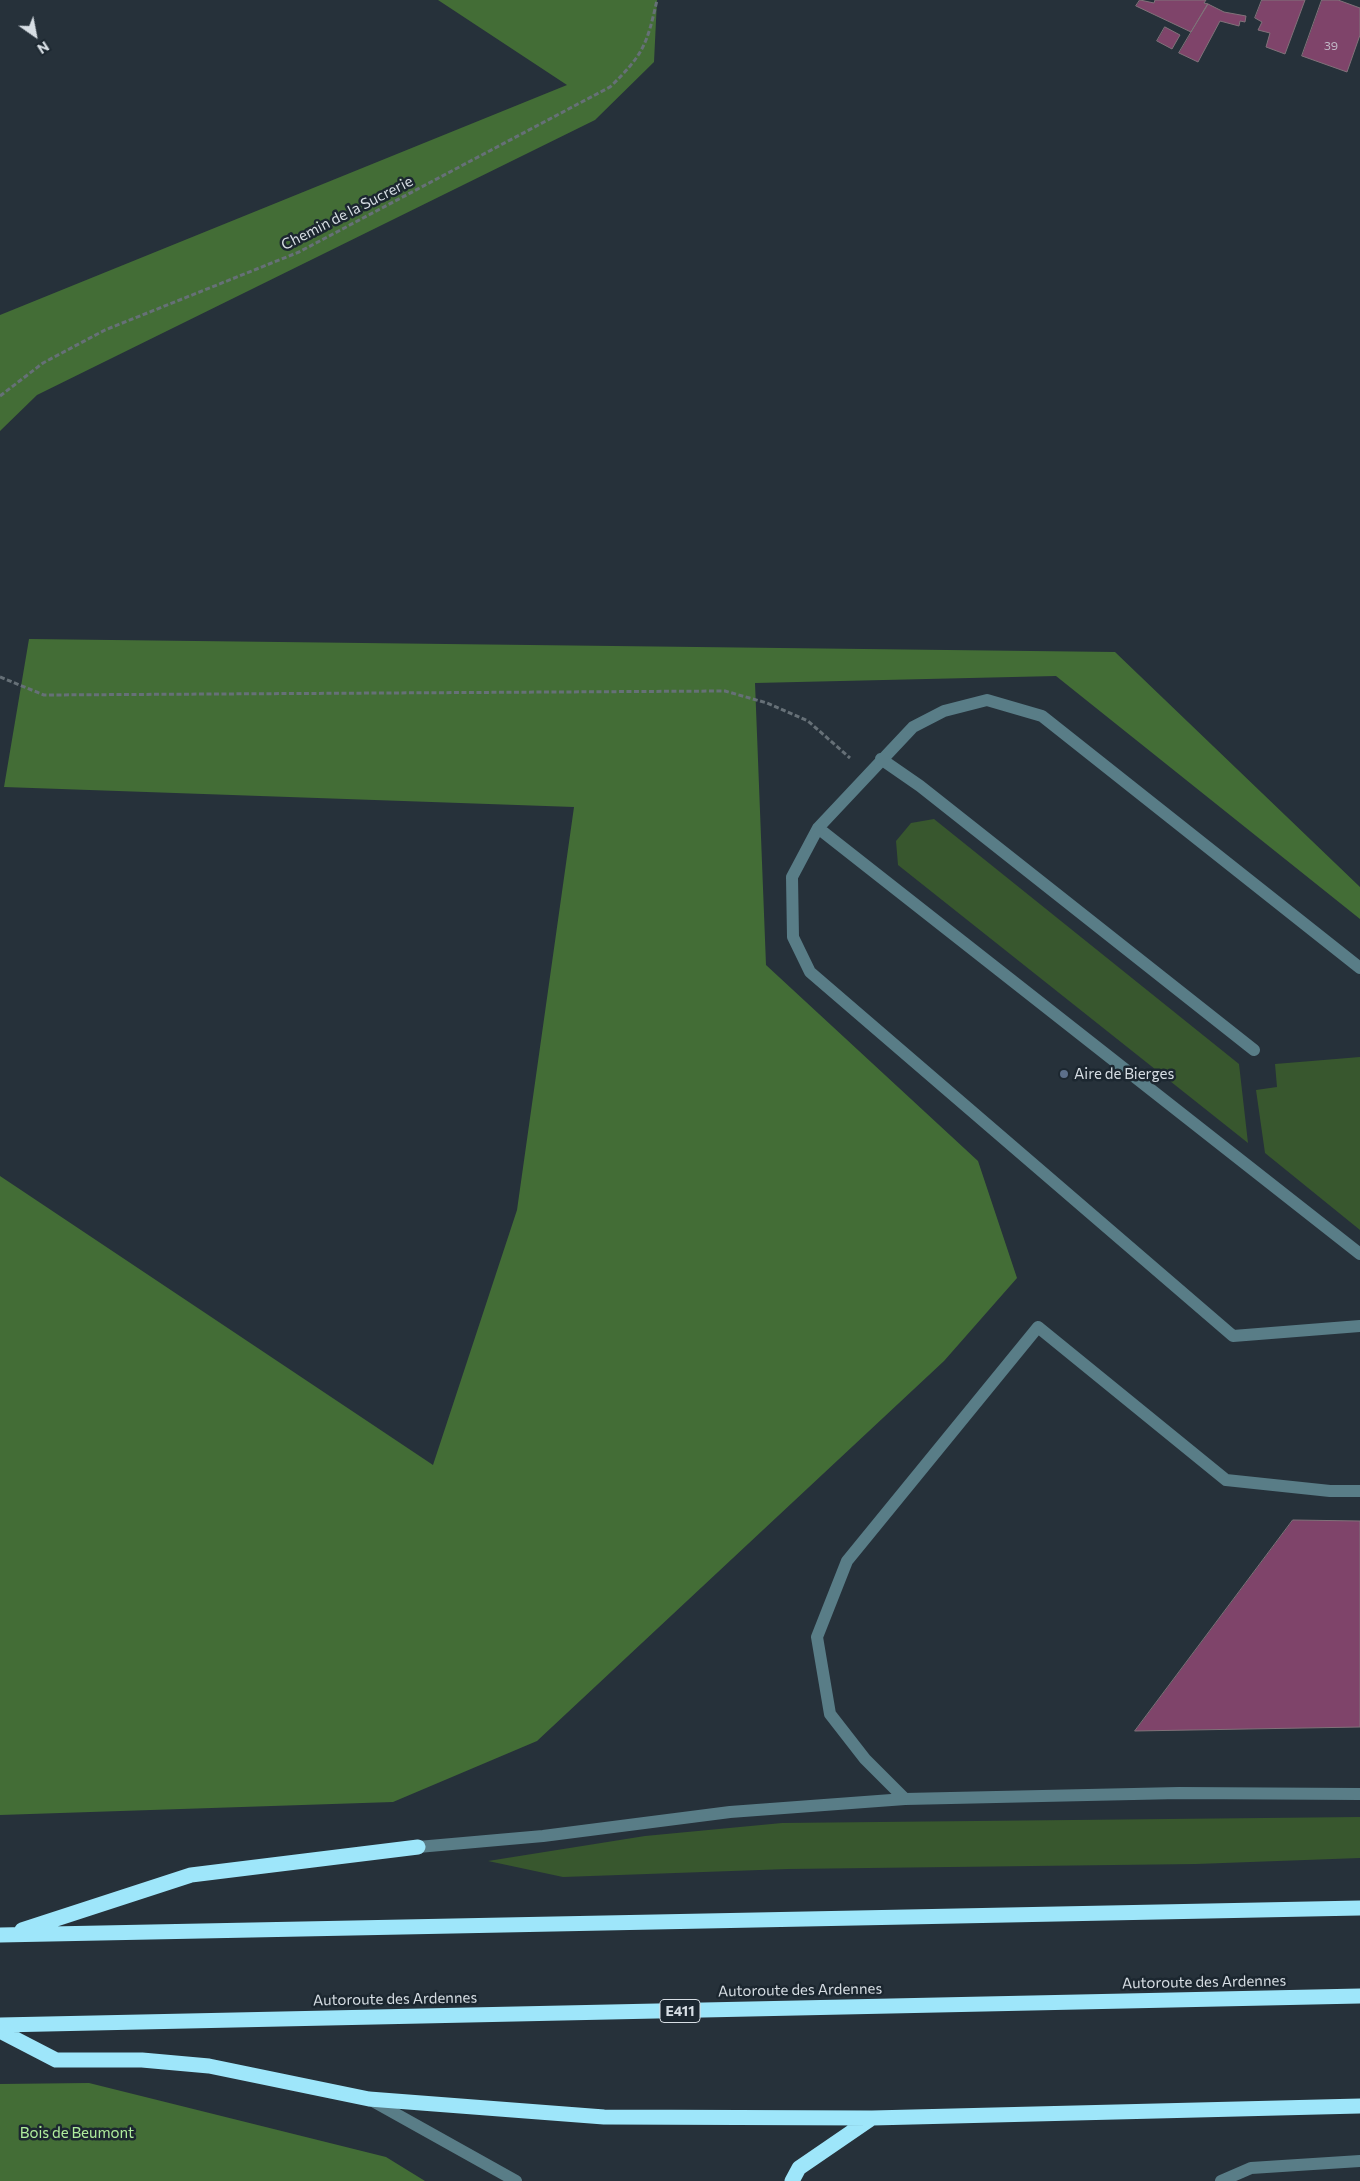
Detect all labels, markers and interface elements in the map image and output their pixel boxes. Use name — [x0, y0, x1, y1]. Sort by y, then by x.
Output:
north arrow — [10, 10, 60, 60]
text: N — [34, 38, 52, 58]
house number: 39 — [1324, 39, 1338, 53]
street label: Chemin de la Sucrerie — [278, 172, 416, 254]
place label: Aire de Bierges — [1074, 1065, 1174, 1083]
marker: Aire de Bierges — [1058, 1068, 1070, 1080]
street label: Autoroute des Ardennes — [1122, 1972, 1286, 1992]
street label: Autoroute des Ardennes — [718, 1980, 882, 2000]
street label: Autoroute des Ardennes — [313, 1989, 477, 2009]
road number: E411 — [660, 2000, 700, 2022]
park label: Bois de Beumont — [20, 2124, 134, 2142]

